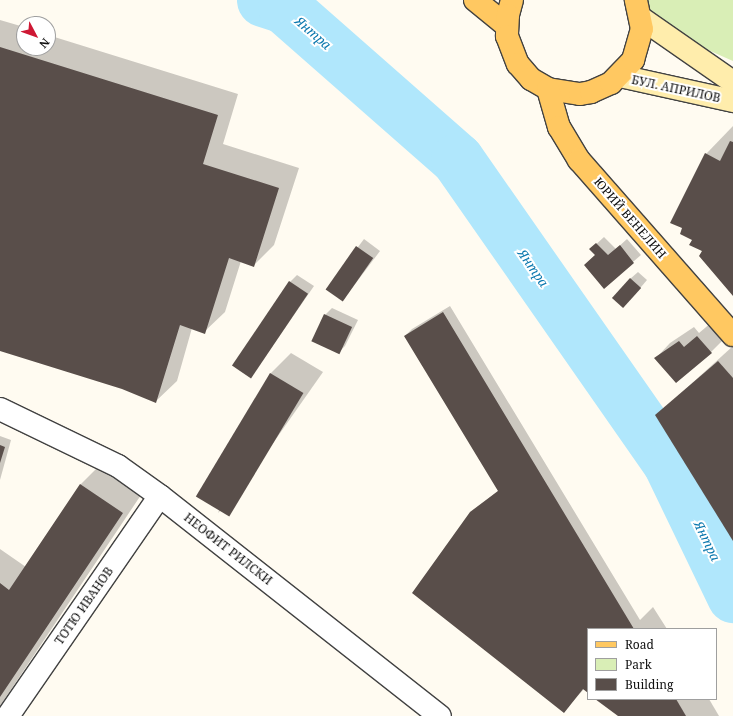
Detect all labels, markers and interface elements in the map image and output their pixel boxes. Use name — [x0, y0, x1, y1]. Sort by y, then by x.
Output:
water label: Янтра — [292, 13, 334, 53]
north arrow — [16, 16, 56, 56]
text: N — [36, 35, 53, 52]
street label: БУЛ. АПРИЛОВ — [630, 73, 722, 105]
street label: ЮРИЙ ВЕНЕЛИН — [591, 175, 669, 261]
water label: Янтра — [514, 246, 552, 290]
street label: НЕОФИТ РИЛСКИ — [181, 510, 275, 588]
water label: Янтра — [691, 518, 723, 564]
street label: ТОТЮ ИВАНОВ — [52, 564, 116, 648]
legend — [587, 628, 717, 700]
text: Road — [625, 636, 654, 653]
text: Park — [625, 656, 652, 673]
text: Building — [625, 676, 673, 693]

